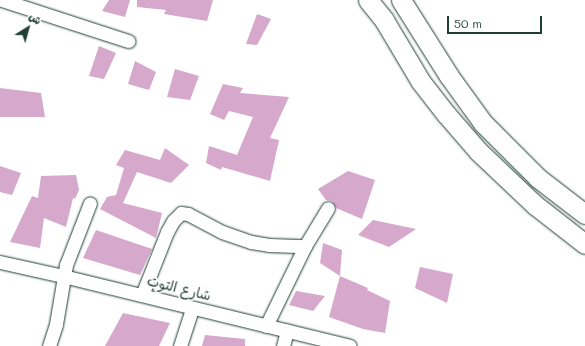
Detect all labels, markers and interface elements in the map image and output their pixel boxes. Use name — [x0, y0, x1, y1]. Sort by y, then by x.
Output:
north arrow — [8, 8, 48, 48]
text: ش — [26, 8, 45, 28]
scale bar — [449, 8, 544, 34]
text: 50 m — [454, 15, 482, 31]
street label: شارع التوت — [145, 272, 213, 304]

